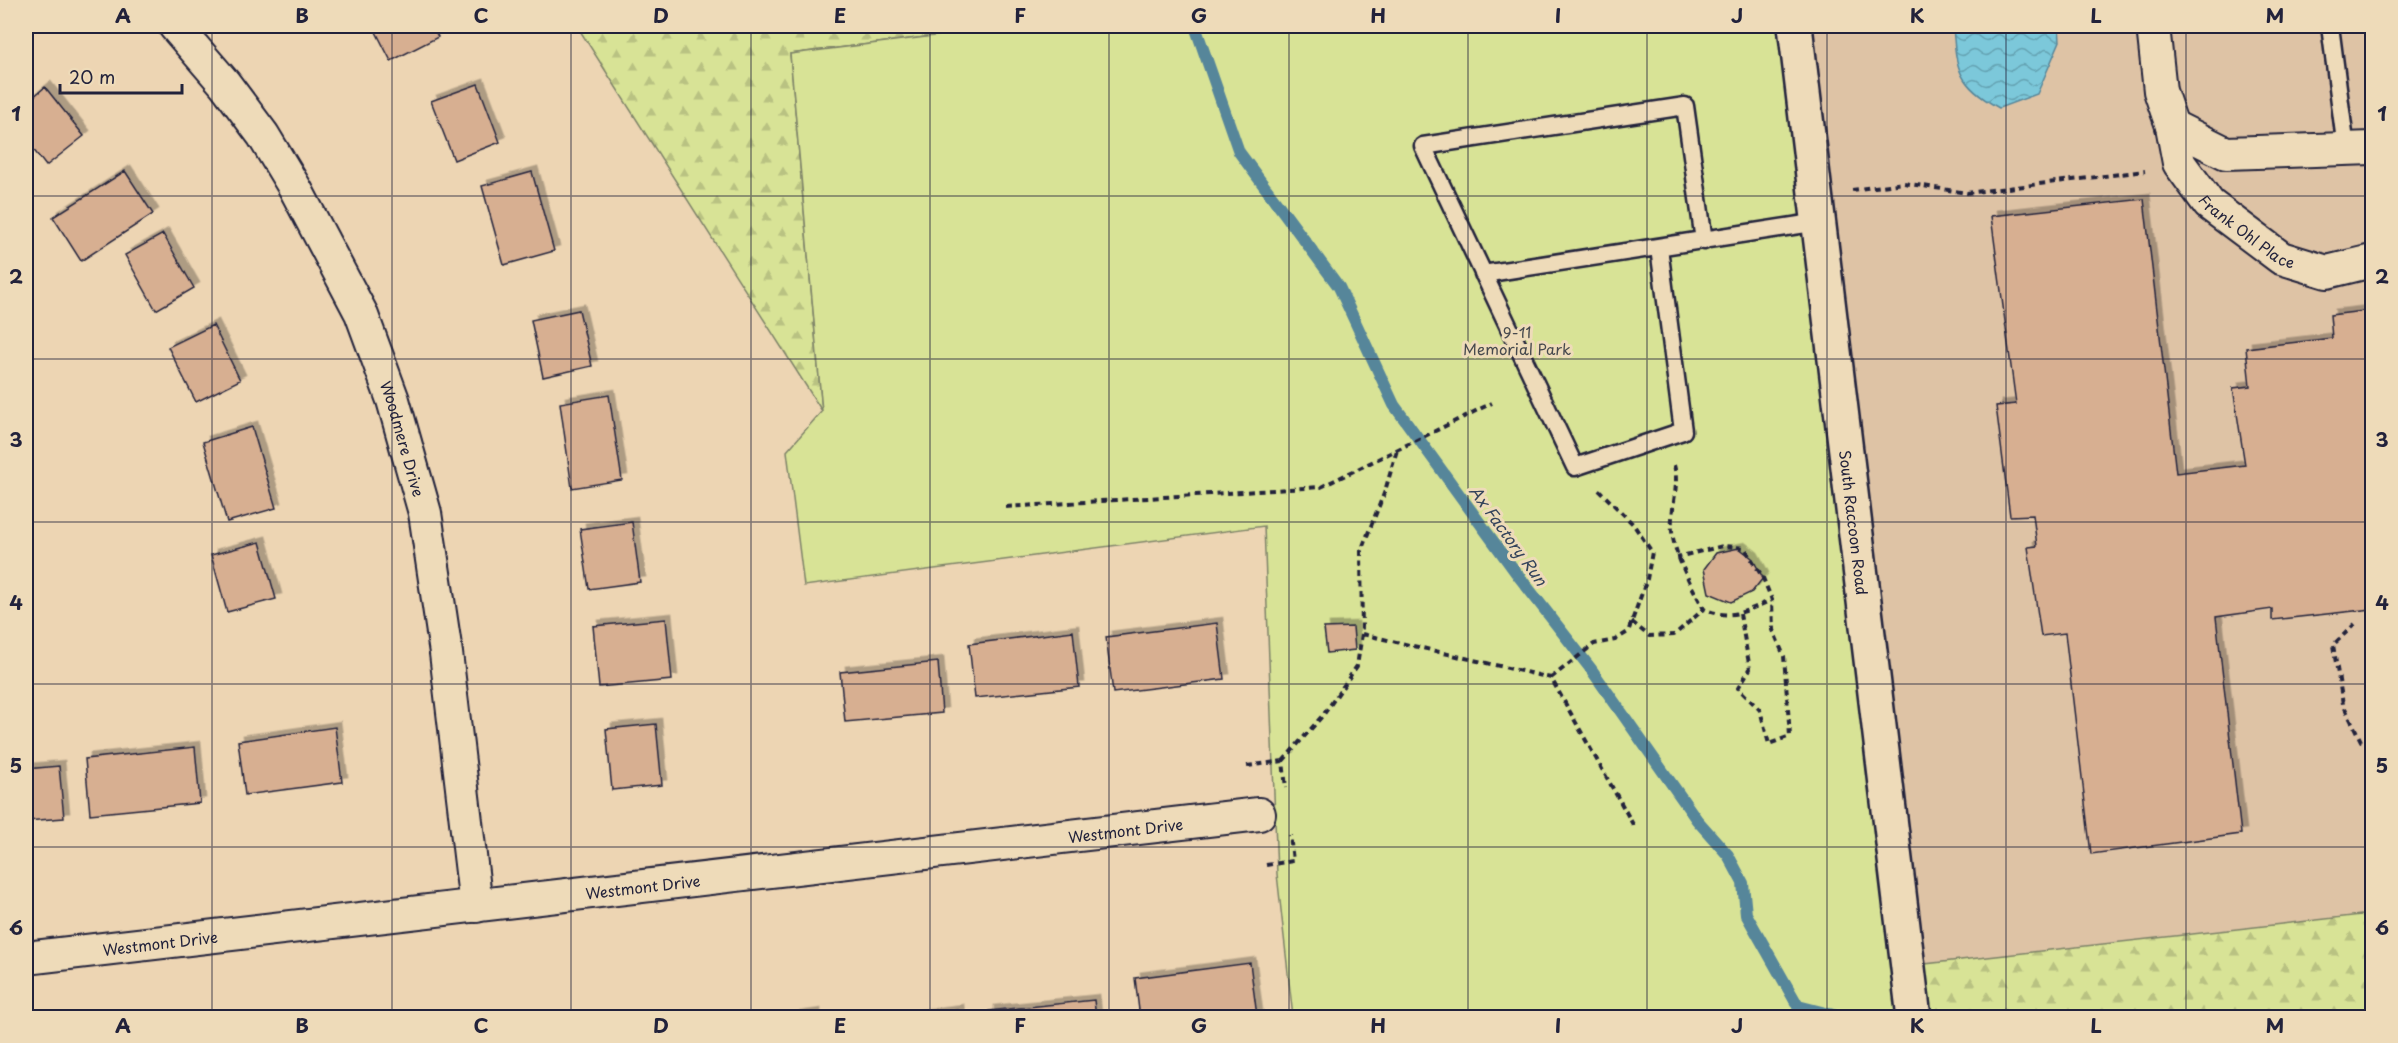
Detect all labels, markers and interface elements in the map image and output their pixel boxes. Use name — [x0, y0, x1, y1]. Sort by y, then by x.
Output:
text: A — [115, 0, 131, 30]
text: B — [295, 0, 309, 30]
text: C — [473, 0, 489, 30]
text: D — [653, 0, 669, 30]
text: E — [834, 0, 846, 30]
text: F — [1014, 0, 1026, 30]
text: G — [1191, 0, 1207, 30]
text: H — [1370, 0, 1386, 30]
text: I — [1555, 0, 1561, 30]
text: J — [1731, 0, 1743, 30]
text: K — [1910, 0, 1925, 30]
text: L — [2090, 0, 2102, 30]
text: M — [2266, 0, 2284, 30]
scale bar — [60, 57, 182, 95]
text: 20 m — [69, 63, 115, 90]
text: 1 — [11, 98, 21, 128]
text: 1 — [2377, 98, 2387, 128]
street label: Frank Ohl Place — [2194, 189, 2298, 273]
text: 2 — [9, 261, 23, 291]
text: 2 — [2375, 261, 2389, 291]
park label: 9-11 Memorial Park — [1463, 320, 1571, 360]
street label: Woodmere Drive — [375, 377, 431, 499]
text: 3 — [9, 424, 23, 454]
text: 3 — [2375, 424, 2389, 454]
street label: South Raccoon Road — [1834, 449, 1875, 596]
water label: Ax Factory Run — [1464, 480, 1554, 591]
text: 4 — [9, 587, 23, 617]
text: 4 — [2375, 587, 2389, 617]
text: 5 — [10, 750, 22, 780]
text: 5 — [2376, 750, 2388, 780]
street label: Westmont Drive — [1067, 811, 1184, 848]
street label: Westmont Drive — [584, 868, 702, 904]
text: 6 — [9, 912, 23, 942]
text: 6 — [2375, 912, 2389, 942]
street label: Westmont Drive — [101, 924, 219, 960]
text: A — [115, 1010, 131, 1040]
text: B — [295, 1010, 309, 1040]
text: C — [473, 1010, 489, 1040]
text: D — [653, 1010, 669, 1040]
text: E — [834, 1010, 846, 1040]
text: F — [1014, 1010, 1026, 1040]
text: G — [1191, 1010, 1207, 1040]
text: H — [1370, 1010, 1386, 1040]
text: I — [1555, 1010, 1561, 1040]
text: J — [1731, 1010, 1743, 1040]
text: K — [1910, 1010, 1925, 1040]
text: L — [2090, 1010, 2102, 1040]
text: M — [2266, 1010, 2284, 1040]

